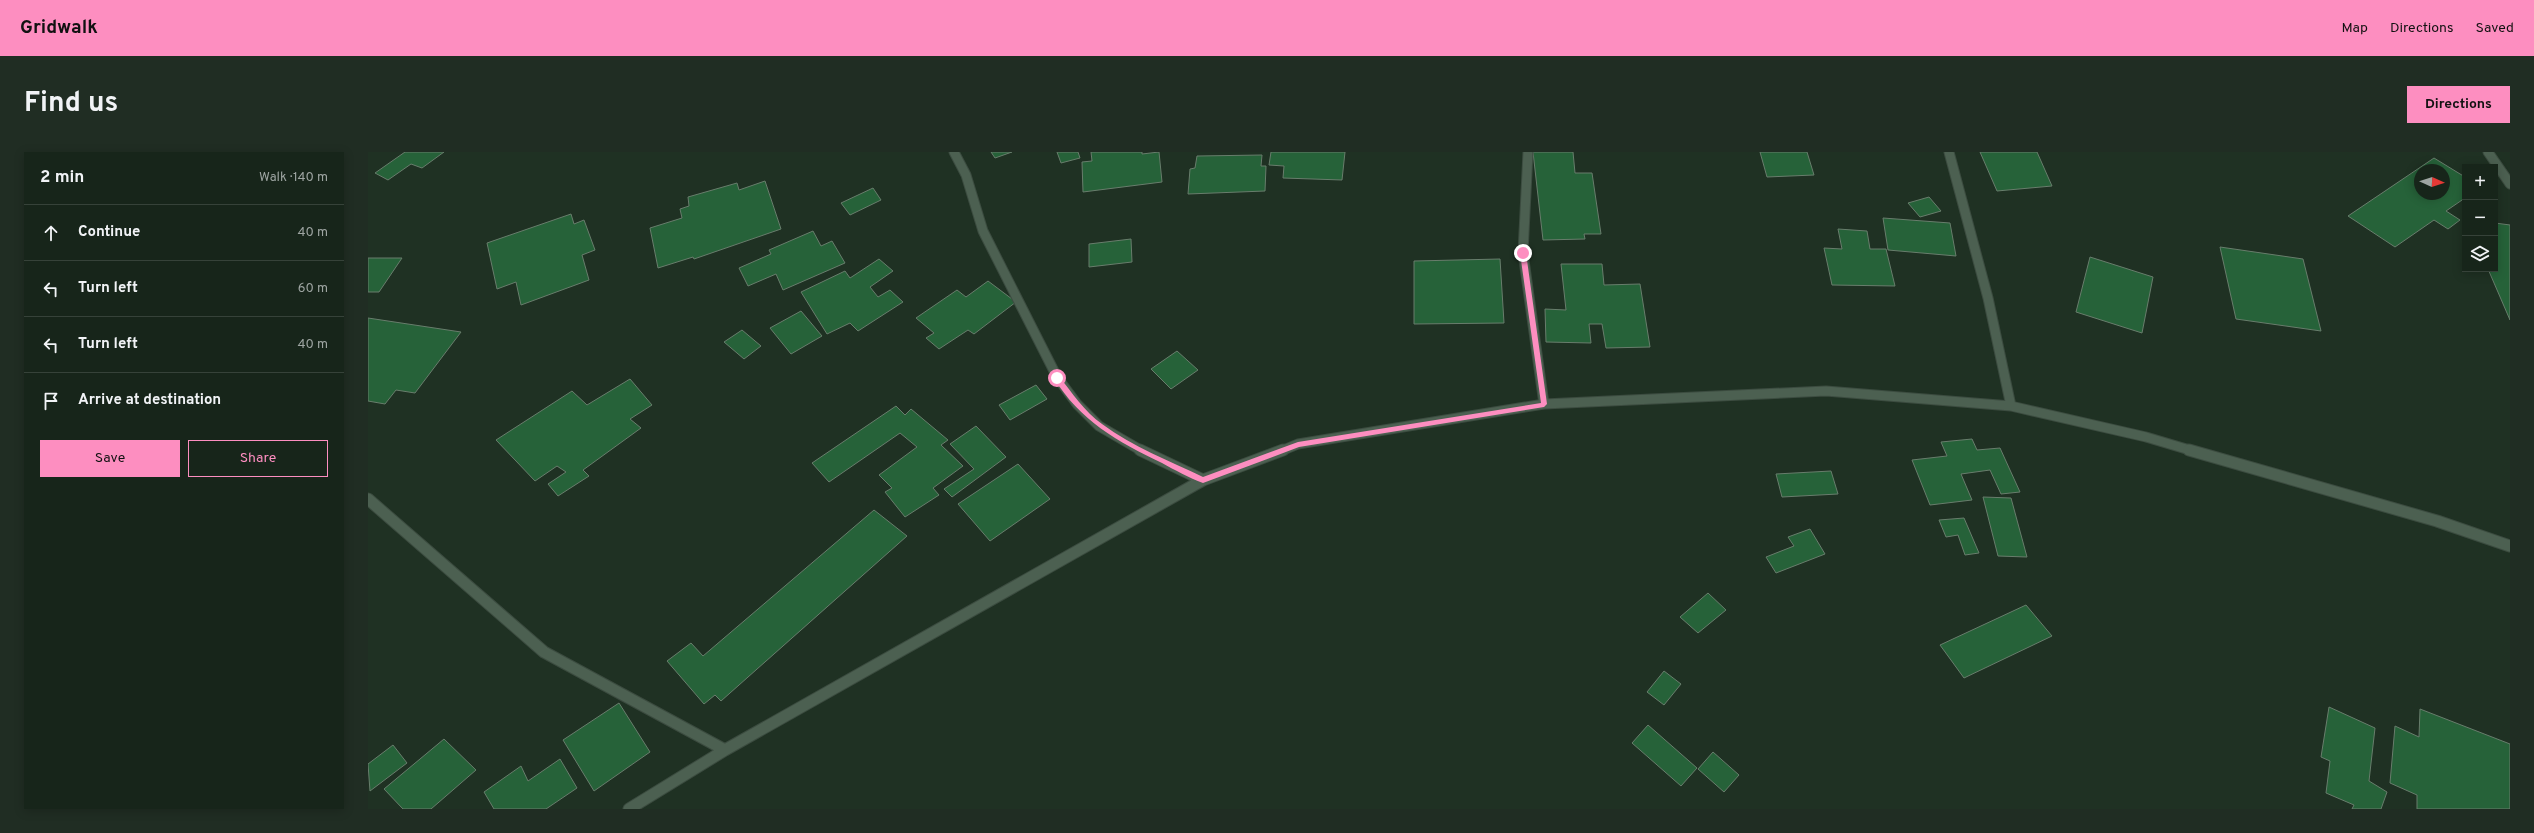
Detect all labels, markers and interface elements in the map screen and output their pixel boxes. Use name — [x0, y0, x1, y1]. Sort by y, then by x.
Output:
text: Gridwalk — [20, 16, 98, 40]
text: Map — [2342, 20, 2368, 37]
text: Directions — [2390, 20, 2454, 37]
text: Saved — [2476, 20, 2514, 37]
text: Find us — [24, 86, 118, 122]
button: Directions — [2407, 86, 2510, 123]
north arrow — [2414, 164, 2450, 200]
map controls — [2462, 164, 2498, 272]
button: + — [2462, 164, 2498, 200]
text: 2 min — [40, 167, 84, 189]
text: Walk · 140 m — [259, 170, 328, 186]
button: − — [2462, 200, 2498, 236]
icon: ahead — [40, 222, 62, 244]
text: Continue — [78, 223, 140, 242]
text: 40 m — [298, 225, 328, 241]
button: layers — [2462, 236, 2498, 272]
route end — [1514, 244, 1532, 262]
icon: left — [40, 278, 62, 300]
text: Turn left — [78, 279, 138, 298]
text: 60 m — [298, 281, 328, 297]
icon: left — [40, 334, 62, 356]
text: Turn left — [78, 335, 138, 354]
text: 40 m — [298, 337, 328, 353]
route start — [1048, 369, 1066, 387]
icon: arrive — [40, 390, 62, 412]
text: Arrive at destination — [78, 391, 221, 410]
button: Save — [40, 440, 180, 477]
button: Share — [188, 440, 328, 477]

